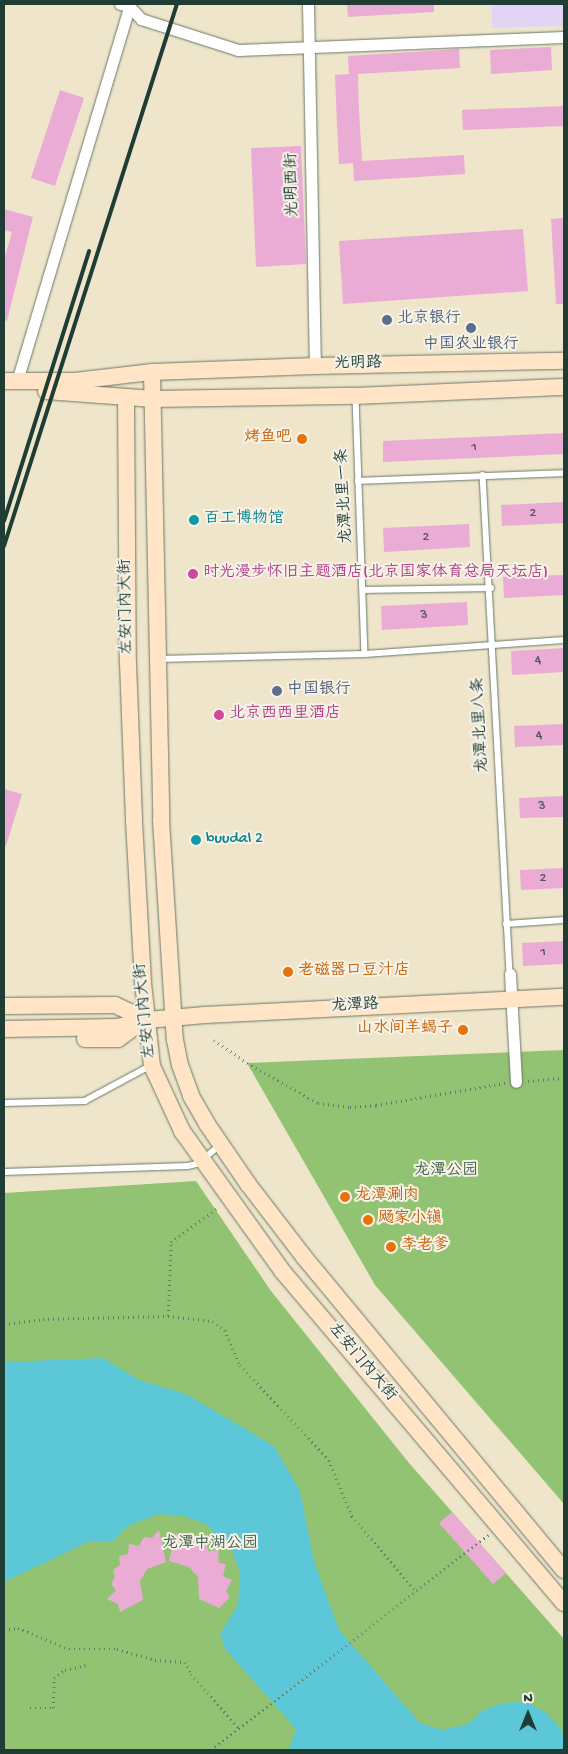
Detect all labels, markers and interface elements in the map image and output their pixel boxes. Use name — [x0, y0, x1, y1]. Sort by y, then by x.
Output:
street label: 光明西街 — [284, 153, 304, 217]
place label: 北京银行 — [397, 310, 461, 330]
marker: 北京银行 — [381, 314, 393, 326]
marker: 中国农业银行 — [465, 322, 477, 334]
place label: 中国农业银行 — [423, 336, 519, 356]
street label: 光明路 — [334, 355, 382, 375]
place label: 烤鱼吧 — [244, 429, 292, 449]
marker: 烤鱼吧 — [296, 433, 308, 445]
house number: 1 — [471, 440, 477, 456]
street label: 龙潭北里一条 — [334, 448, 358, 544]
house number: 2 — [530, 506, 536, 522]
place label: 百工博物馆 — [204, 510, 284, 530]
marker: 百工博物馆 — [188, 514, 200, 526]
house number: 2 — [423, 530, 429, 546]
street label: 左安门内大街 — [118, 559, 138, 655]
place label: 时光漫步怀旧主题酒店(北京国家体育总局天坛店) — [203, 564, 548, 584]
marker: 时光漫步怀旧主题酒店(北京国家体育总局天坛店) — [187, 568, 199, 580]
house number: 3 — [420, 608, 428, 624]
house number: 4 — [535, 653, 541, 669]
street label: 龙潭北里八条 — [470, 677, 494, 773]
place label: 中国银行 — [287, 681, 351, 701]
marker: 中国银行 — [271, 685, 283, 697]
place label: 北京西西里酒店 — [229, 705, 341, 725]
marker: 北京西西里酒店 — [213, 709, 225, 721]
house number: 4 — [536, 728, 542, 744]
house number: 3 — [538, 799, 546, 815]
place label: buudal 2 — [206, 830, 263, 850]
marker: buudal 2 — [190, 834, 202, 846]
house number: 2 — [540, 871, 546, 887]
house number: 1 — [540, 945, 546, 961]
street label: 左安门内大街 — [132, 962, 162, 1060]
place label: 老磁器口豆汁店 — [298, 962, 410, 982]
marker: 老磁器口豆汁店 — [282, 966, 294, 978]
street label: 龙潭路 — [331, 996, 379, 1018]
place label: 山水间羊蝎子 — [357, 1020, 453, 1040]
marker: 山水间羊蝎子 — [457, 1024, 469, 1036]
park label: 龙潭公园 — [414, 1162, 478, 1182]
place label: 龙潭涮肉 — [355, 1187, 419, 1207]
marker: 龙潭涮肉 — [339, 1191, 351, 1203]
place label: 飏家小镇 — [378, 1210, 442, 1230]
marker: 飏家小镇 — [362, 1214, 374, 1226]
place label: 李老爹 — [401, 1237, 449, 1257]
marker: 李老爹 — [385, 1241, 397, 1253]
street label: 左安门内大街 — [323, 1320, 399, 1406]
park label: 龙潭中湖公园 — [162, 1535, 258, 1555]
north arrow — [503, 1689, 553, 1739]
text: N — [523, 1690, 533, 1707]

